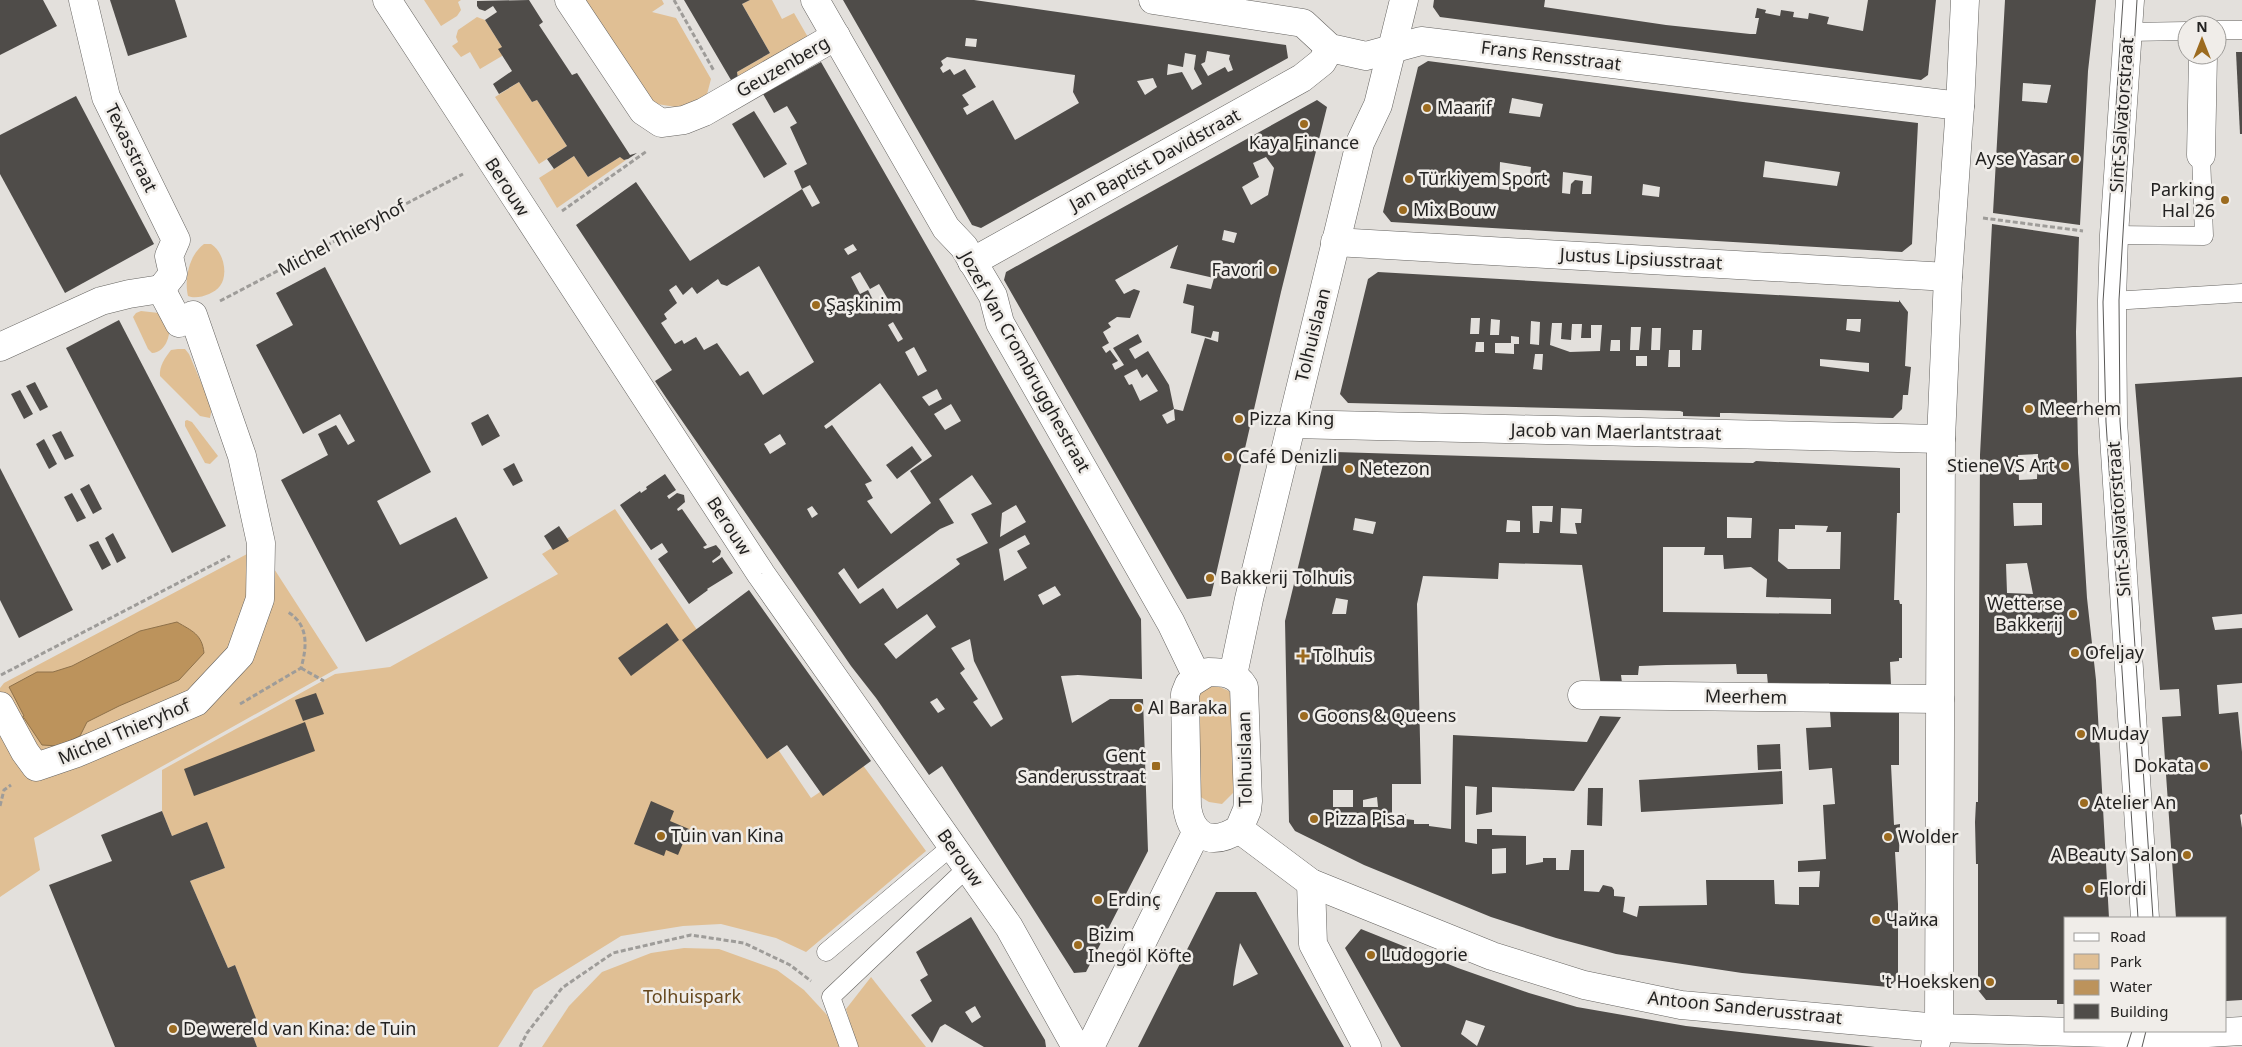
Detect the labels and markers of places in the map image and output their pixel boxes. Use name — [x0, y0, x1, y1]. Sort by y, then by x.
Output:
place label: Maarif — [1437, 95, 1493, 119]
marker: Maarif — [1421, 102, 1433, 114]
marker: Kaya Finance — [1298, 118, 1310, 130]
place label: Kaya Finance — [1249, 130, 1359, 154]
place label: Ayse Yasar — [1975, 146, 2066, 170]
marker: Ayse Yasar — [2069, 153, 2081, 165]
place label: Türkiyem Sport — [1419, 166, 1548, 190]
marker: Türkiyem Sport — [1403, 173, 1415, 185]
place label: Parking Hal 26 — [2150, 177, 2215, 222]
marker: Parking Hal 26 — [2219, 194, 2231, 206]
place label: Mix Bouw — [1413, 197, 1496, 221]
marker: Mix Bouw — [1397, 204, 1409, 216]
place label: Favori — [1211, 257, 1263, 281]
marker: Favori — [1267, 264, 1279, 276]
place label: Şaşkinim — [826, 292, 901, 316]
marker: Şaşkinim — [810, 299, 822, 311]
place label: Meerhem — [2039, 396, 2121, 420]
marker: Meerhem — [2023, 403, 2035, 415]
place label: Pizza King — [1249, 406, 1334, 430]
marker: Pizza King — [1233, 413, 1245, 425]
place label: Café Denizli — [1238, 444, 1337, 468]
marker: Café Denizli — [1222, 451, 1234, 463]
place label: Stiene VS Art — [1947, 453, 2055, 477]
place label: Netezon — [1359, 456, 1430, 480]
marker: Stiene VS Art — [2059, 460, 2071, 472]
marker: Netezon — [1343, 463, 1355, 475]
place label: Bakkerij Tolhuis — [1220, 565, 1352, 589]
marker: Bakkerij Tolhuis — [1204, 572, 1216, 584]
place label: Wetterse Bakkerij — [1987, 591, 2063, 636]
marker: Wetterse Bakkerij — [2067, 608, 2079, 620]
place label: Ofeljay — [2085, 640, 2145, 664]
place label: Tolhuis — [1313, 643, 1373, 667]
marker: Ofeljay — [2069, 647, 2081, 659]
marker: Tolhuis — [1297, 650, 1309, 662]
place label: Al Baraka — [1148, 695, 1228, 719]
marker: Al Baraka — [1132, 702, 1144, 714]
place label: Goons & Queens — [1314, 703, 1456, 727]
marker: Goons & Queens — [1298, 710, 1310, 722]
place label: Muday — [2091, 721, 2150, 745]
marker: Muday — [2075, 728, 2087, 740]
place label: Gent Sanderusstraat — [1018, 743, 1146, 788]
place label: Dokata — [2134, 753, 2194, 777]
marker: Gent Sanderusstraat — [1150, 760, 1162, 772]
marker: Dokata — [2198, 760, 2210, 772]
place label: Atelier An — [2094, 790, 2176, 814]
marker: Atelier An — [2078, 797, 2090, 809]
place label: Pizza Pisa — [1324, 806, 1406, 830]
marker: Pizza Pisa — [1308, 813, 1320, 825]
place label: Tuin van Kina — [671, 823, 784, 847]
place label: Wolder — [1898, 824, 1959, 848]
marker: Tuin van Kina — [655, 830, 667, 842]
marker: Wolder — [1882, 831, 1894, 843]
place label: A Beauty Salon — [2051, 842, 2177, 866]
marker: A Beauty Salon — [2181, 849, 2193, 861]
place label: Flordi — [2099, 876, 2147, 900]
marker: Flordi — [2083, 883, 2095, 895]
place label: Erdinç — [1108, 887, 1161, 911]
marker: Erdinç — [1092, 894, 1104, 906]
place label: Чайка — [1886, 907, 1939, 931]
marker: Чайка — [1870, 914, 1882, 926]
place label: Bizim Inegöl Köfte — [1088, 922, 1192, 967]
marker: Bizim Inegöl Köfte — [1072, 939, 1084, 951]
place label: Ludogorie — [1381, 942, 1468, 966]
marker: Ludogorie — [1365, 949, 1377, 961]
place label: 't Hoeksken — [1881, 969, 1980, 993]
marker: 't Hoeksken — [1984, 976, 1996, 988]
place label: De wereld van Kina: de Tuin — [183, 1016, 416, 1040]
marker: De wereld van Kina: de Tuin — [167, 1023, 179, 1035]

